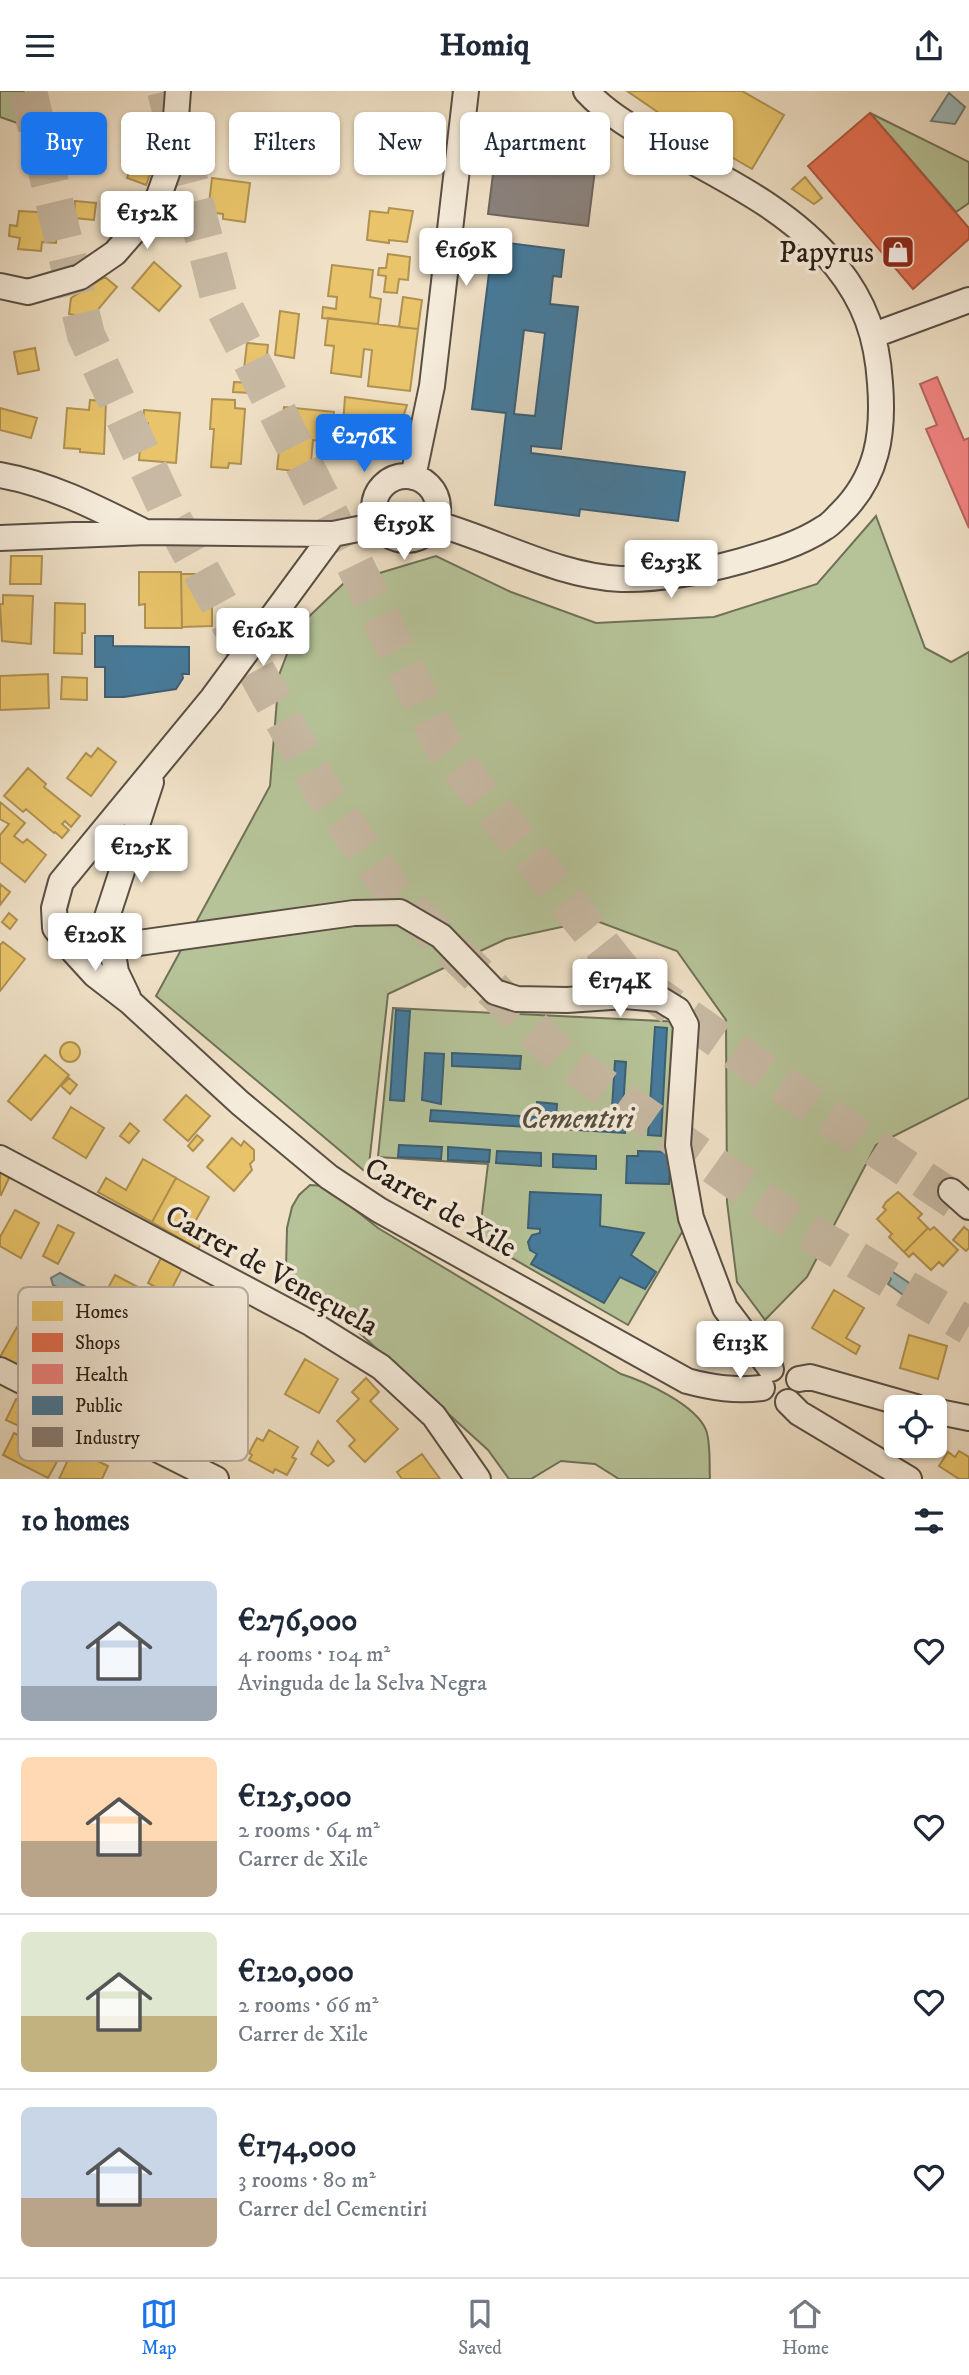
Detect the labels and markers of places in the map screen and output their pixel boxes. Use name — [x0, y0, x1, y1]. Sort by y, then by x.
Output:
pin: €152K — [98, 191, 196, 251]
pin: €169K — [417, 229, 515, 288]
shop icon: Papyrus — [879, 233, 917, 271]
place label: Papyrus — [779, 235, 874, 272]
pin: €276K — [315, 415, 413, 474]
pin: €159K — [355, 503, 453, 562]
pin: €253K — [622, 540, 720, 600]
pin: €162K — [214, 609, 312, 668]
pin: €125K — [92, 825, 190, 885]
pin: €120K — [46, 913, 144, 973]
pin: €174K — [571, 960, 669, 1019]
pin: €113K — [691, 1321, 789, 1381]

